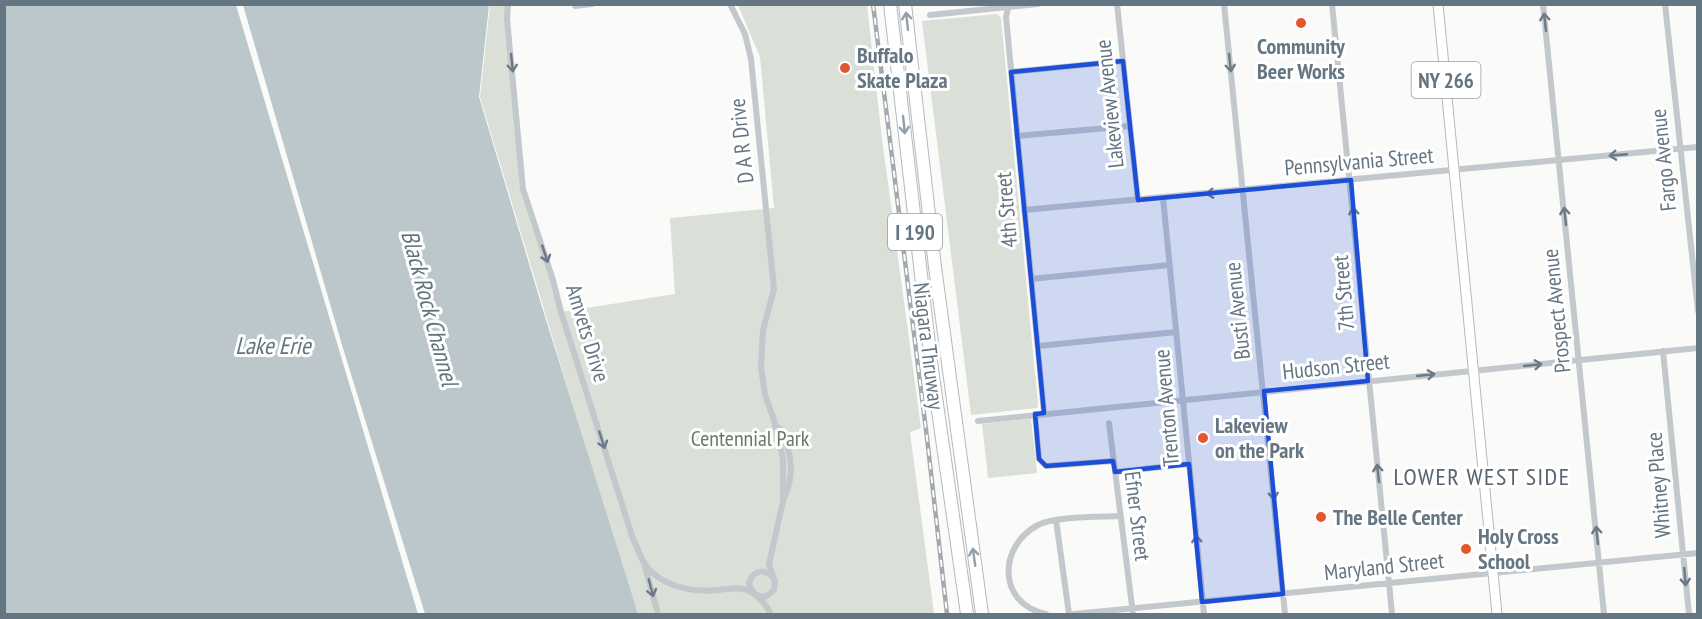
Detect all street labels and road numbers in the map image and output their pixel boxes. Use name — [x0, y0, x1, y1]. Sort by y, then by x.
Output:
street label: Lakeview Avenue — [1088, 38, 1130, 170]
road number: NY 266 — [1412, 62, 1480, 98]
street label: D A R Drive — [723, 97, 759, 185]
street label: Fargo Avenue — [1644, 107, 1682, 213]
street label: Pennsylvania Street — [1283, 141, 1435, 181]
street label: 4th Street — [989, 171, 1023, 249]
road number: I 190 — [888, 214, 942, 250]
street label: Prospect Avenue — [1536, 248, 1576, 374]
street label: 7th Street — [1326, 254, 1360, 332]
street label: Busti Avenue — [1218, 261, 1256, 361]
street label: Amvets Drive — [560, 281, 616, 385]
street label: Niagara Thruway — [907, 281, 951, 412]
street label: Hudson Street — [1281, 346, 1391, 386]
street label: Trenton Avenue — [1147, 348, 1185, 468]
street label: Whitney Place — [1639, 431, 1677, 539]
street label: Efner Street — [1119, 470, 1157, 562]
street label: Maryland Street — [1323, 546, 1445, 586]

